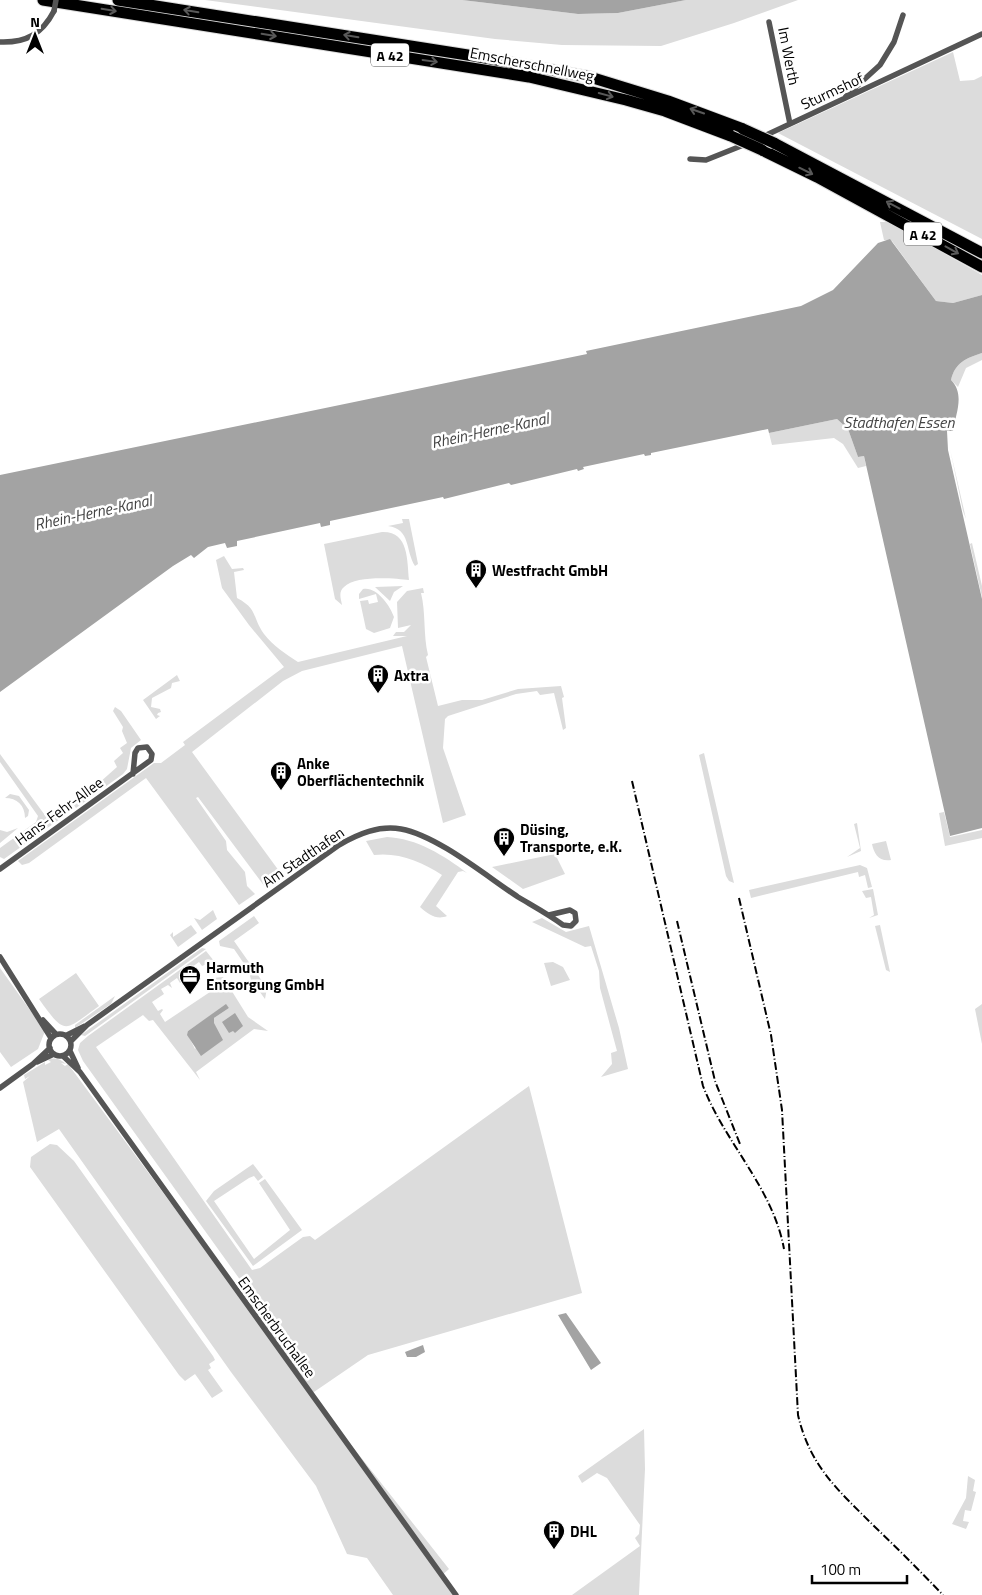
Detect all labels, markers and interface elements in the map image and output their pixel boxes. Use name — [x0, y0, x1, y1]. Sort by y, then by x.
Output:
one-way arrow — [100, 6, 116, 16]
one-way arrow — [183, 6, 199, 16]
north arrow — [10, 10, 60, 60]
text: N — [30, 11, 40, 32]
street label: Im Werth — [772, 25, 806, 87]
one-way arrow — [261, 30, 277, 40]
one-way arrow — [344, 30, 360, 40]
street label: Emscherschnellweg — [468, 41, 596, 87]
road number: A 42 — [371, 44, 409, 66]
one-way arrow — [421, 56, 437, 66]
street label: Sturmshof — [797, 66, 867, 116]
one-way arrow — [598, 90, 614, 100]
one-way arrow — [690, 106, 706, 115]
one-way arrow — [798, 167, 813, 176]
one-way arrow — [886, 200, 901, 209]
road number: A 42 — [904, 222, 942, 245]
one-way arrow — [944, 245, 959, 255]
water label: Rhein-Herne-Kanal — [429, 406, 552, 454]
water label: Stadthafen Essen — [844, 410, 955, 434]
water label: Rhein-Herne-Kanal — [32, 488, 155, 536]
building icon: Westfracht GmbH — [464, 558, 488, 589]
place label: Westfracht GmbH — [492, 559, 608, 582]
building icon: Axtra — [366, 663, 390, 694]
place label: Axtra — [394, 664, 429, 687]
place label: Anke Oberflächentechnik — [297, 752, 424, 792]
building icon: Anke Oberflächentechnik — [269, 760, 293, 791]
street label: Hans-Fehr-Allee — [10, 771, 108, 851]
place label: Düsing, Transporte, e.K. — [520, 818, 622, 858]
street label: Am Stadthafen — [257, 821, 349, 893]
building icon: Düsing, Transporte, e.K. — [492, 826, 516, 857]
place label: Harmuth Entsorgung GmbH — [206, 956, 325, 996]
office icon: Harmuth Entsorgung GmbH — [178, 964, 202, 995]
street label: Emscherbruchallee — [232, 1272, 322, 1382]
building icon: DHL — [542, 1519, 566, 1550]
place label: DHL — [570, 1520, 597, 1543]
scale bar — [812, 1552, 907, 1584]
text: 100 m — [820, 1558, 861, 1581]

